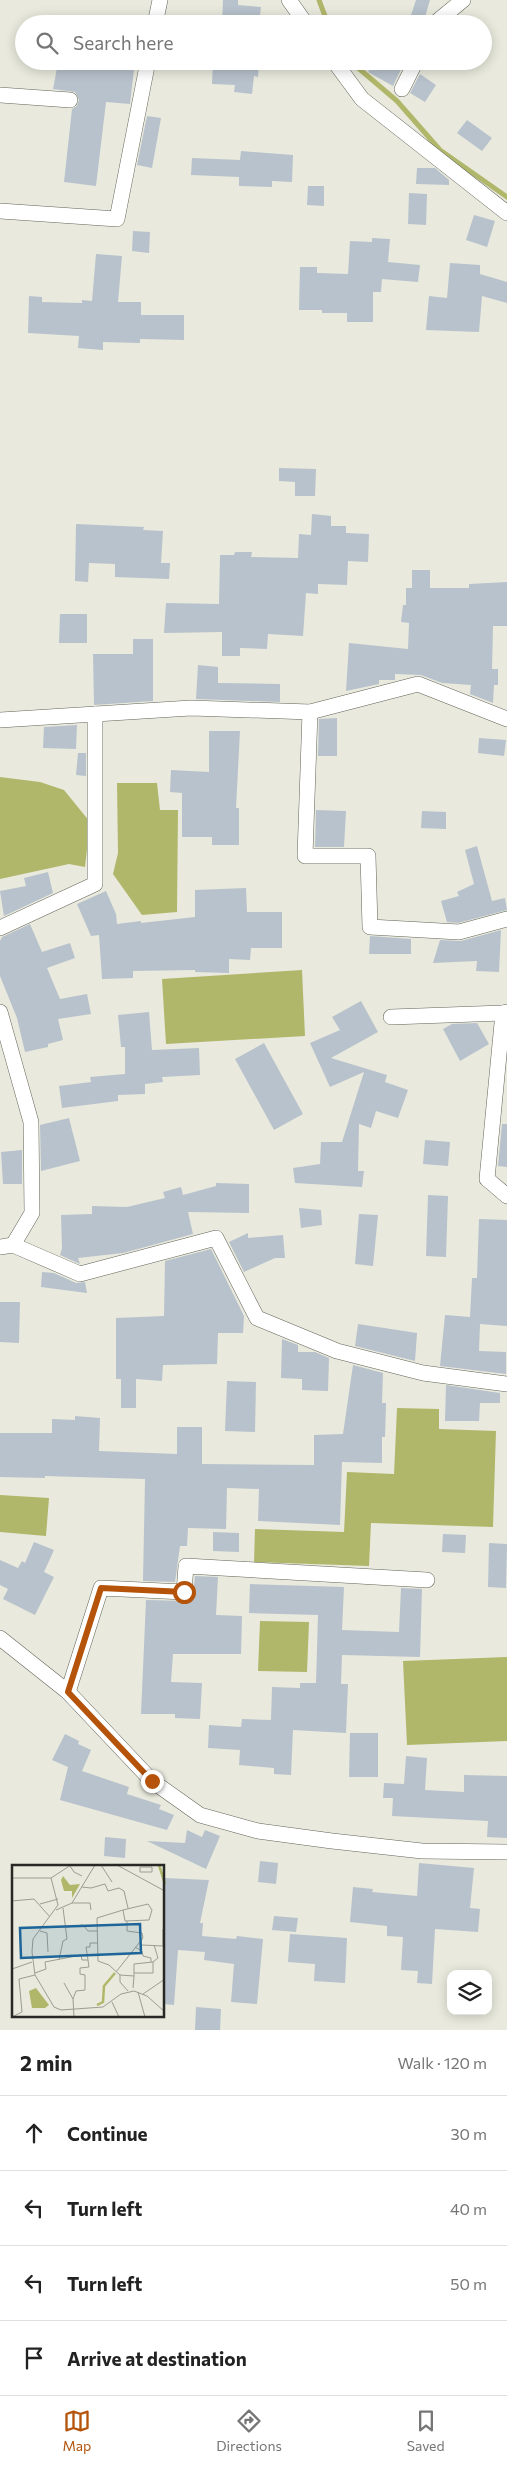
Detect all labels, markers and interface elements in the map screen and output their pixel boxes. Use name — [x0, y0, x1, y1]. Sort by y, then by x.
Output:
search box — [15, 15, 492, 70]
icon: search — [33, 29, 61, 57]
text: Search here — [73, 31, 173, 54]
route start — [173, 1581, 196, 1604]
route end — [141, 1770, 164, 1793]
inset map — [12, 1865, 165, 2018]
map controls — [447, 1970, 492, 2015]
button: layers — [447, 1970, 492, 2015]
text: 2 min — [20, 2050, 72, 2075]
text: Walk · 120 m — [397, 2053, 487, 2072]
icon: ahead — [20, 2119, 48, 2147]
text: Continue — [67, 2122, 147, 2145]
text: 30 m — [450, 2124, 487, 2143]
icon: left — [20, 2194, 48, 2222]
text: Turn left — [67, 2197, 142, 2220]
text: 40 m — [450, 2199, 487, 2218]
icon: left — [20, 2269, 48, 2297]
text: Turn left — [67, 2272, 142, 2295]
text: 50 m — [450, 2274, 487, 2293]
icon: arrive — [20, 2344, 48, 2372]
text: Arrive at destination — [67, 2347, 247, 2370]
tab: Map — [62, 2407, 91, 2454]
tab: Directions — [216, 2407, 282, 2454]
tab: Saved — [407, 2407, 445, 2454]

